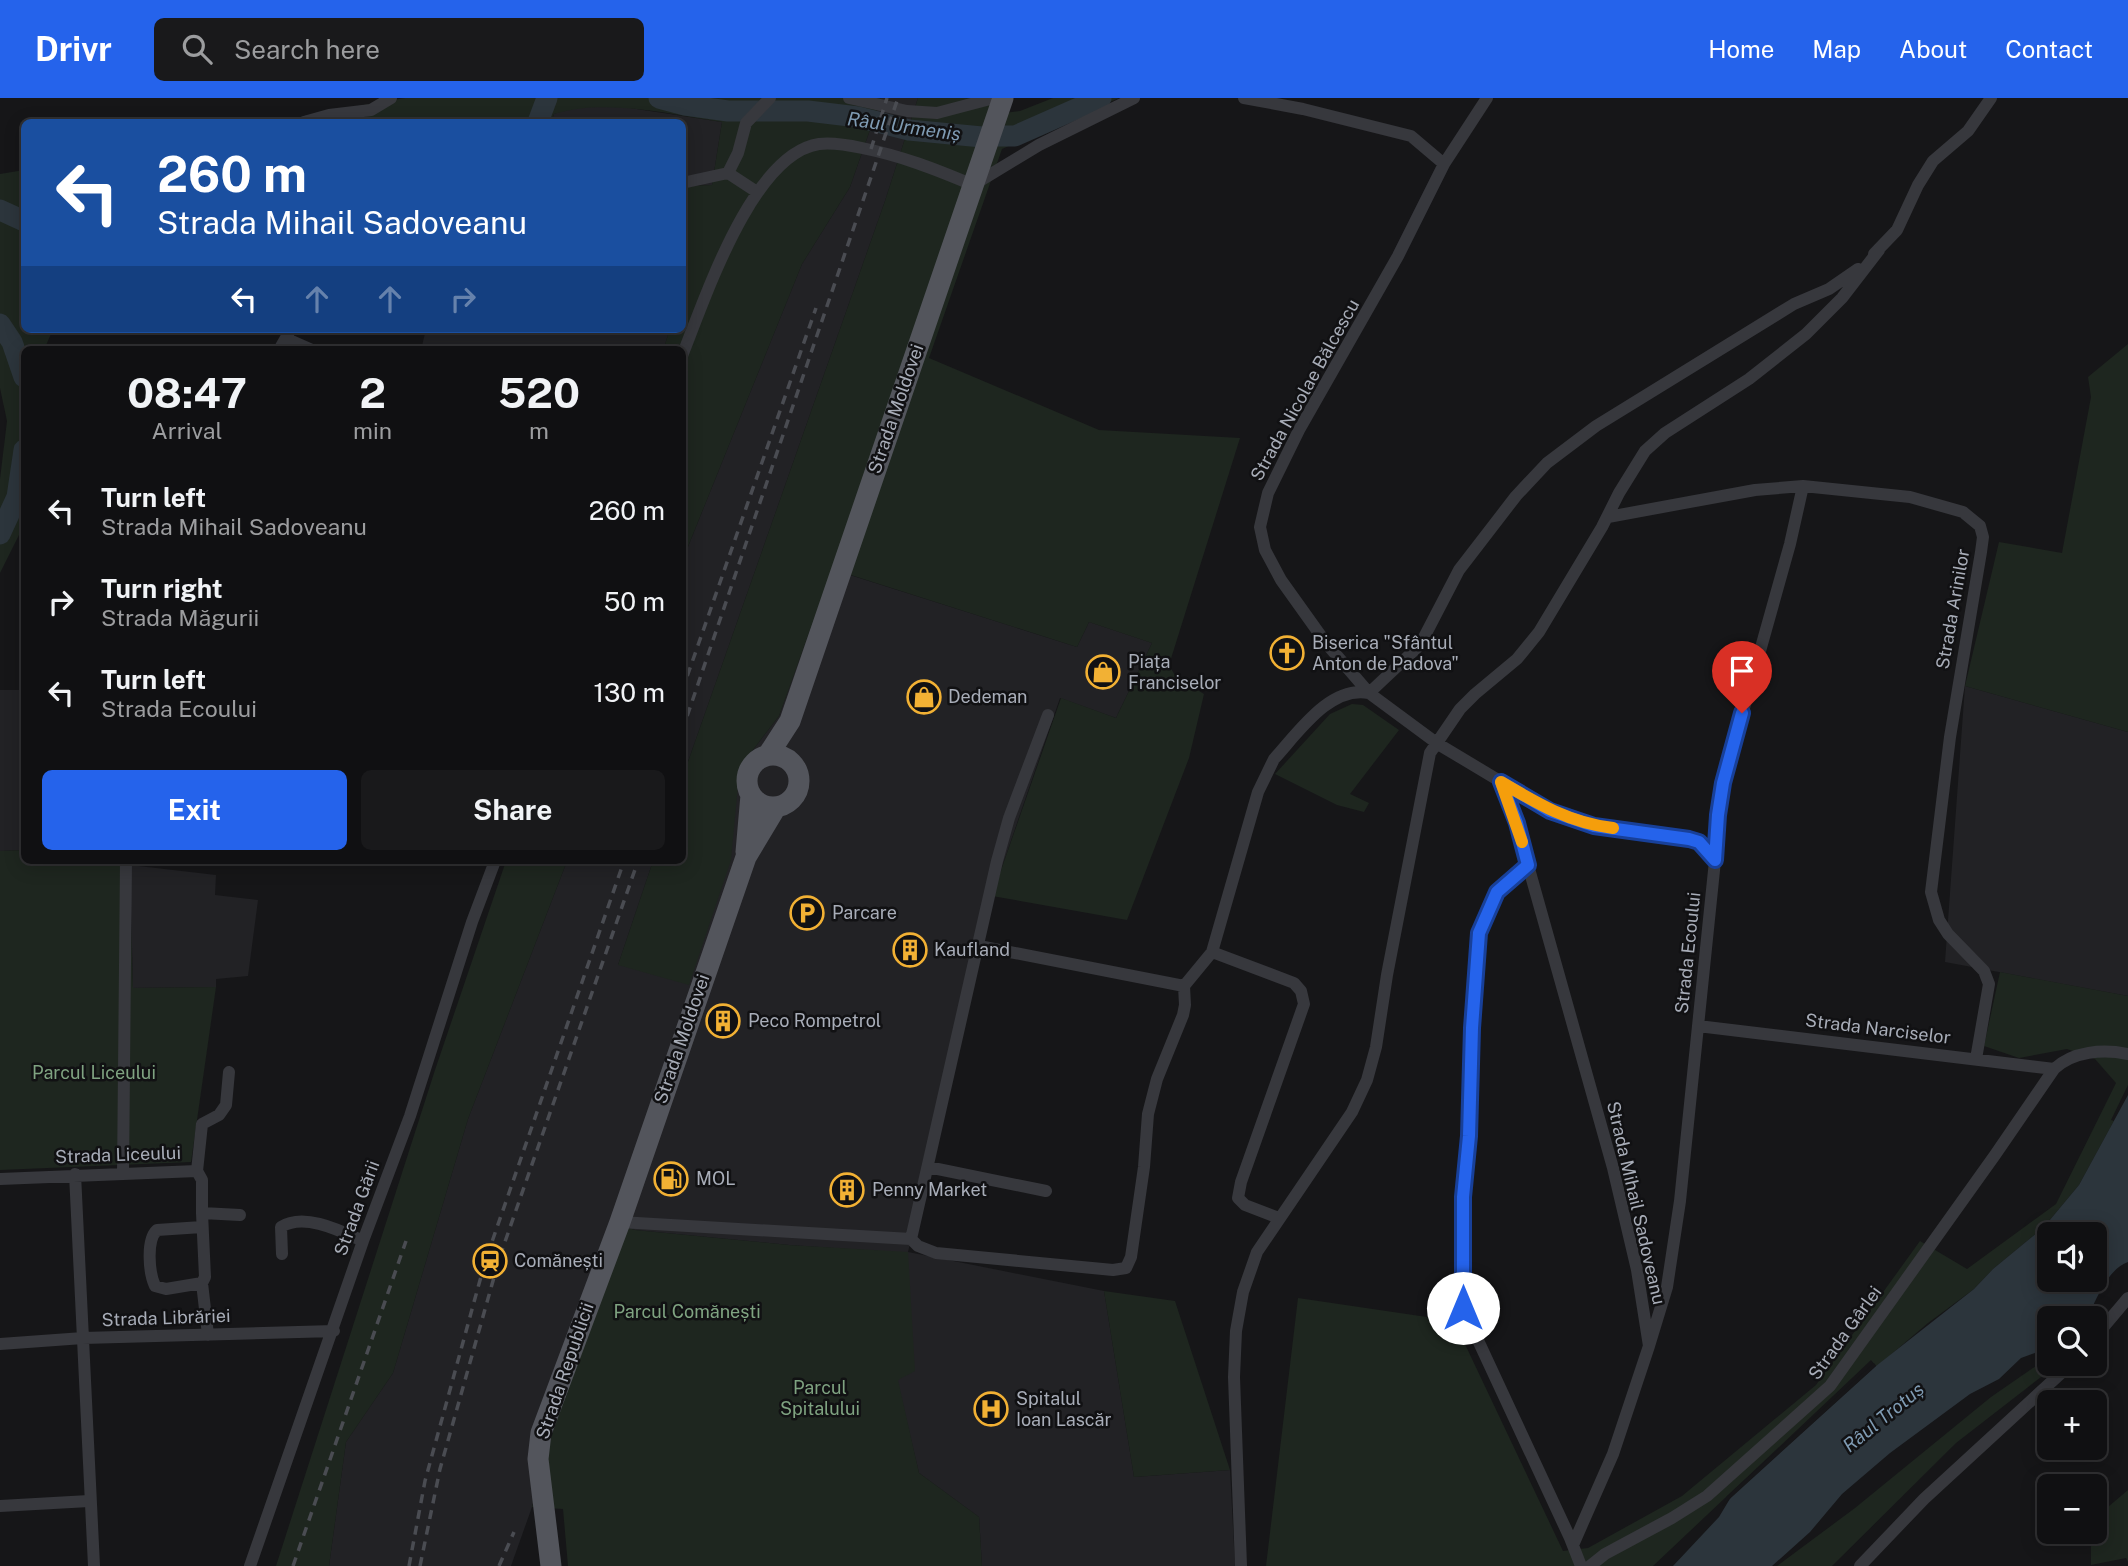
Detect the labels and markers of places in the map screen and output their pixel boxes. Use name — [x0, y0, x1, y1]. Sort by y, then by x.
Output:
place label: Biserica "Sfântul Anton de Padova" — [1312, 632, 1459, 674]
church icon: Biserica "Sfântul Anton de Padova" — [1268, 634, 1306, 672]
pin — [1712, 641, 1772, 713]
place label: Piața Franciselor — [1128, 651, 1221, 693]
shop icon: Piața Franciselor — [1084, 653, 1122, 691]
shop icon: Dedeman — [905, 678, 943, 716]
place label: Dedeman — [948, 686, 1028, 707]
parking icon: Parcare — [788, 894, 826, 932]
place label: Parcare — [832, 902, 897, 923]
building icon: Kaufland — [891, 931, 929, 969]
place label: Kaufland — [934, 939, 1010, 960]
building icon: Peco Rompetrol — [704, 1002, 742, 1040]
place label: Peco Rompetrol — [748, 1010, 881, 1031]
fuel station icon: MOL — [652, 1160, 690, 1198]
place label: MOL — [696, 1168, 736, 1189]
building icon: Penny Market — [828, 1171, 866, 1209]
place label: Penny Market — [872, 1179, 987, 1200]
station icon: Comănești — [471, 1242, 509, 1280]
place label: Comănești — [514, 1250, 603, 1271]
place label: Spitalul Ioan Lascăr — [1016, 1388, 1111, 1430]
hospital icon: Spitalul Ioan Lascăr — [972, 1390, 1010, 1428]

